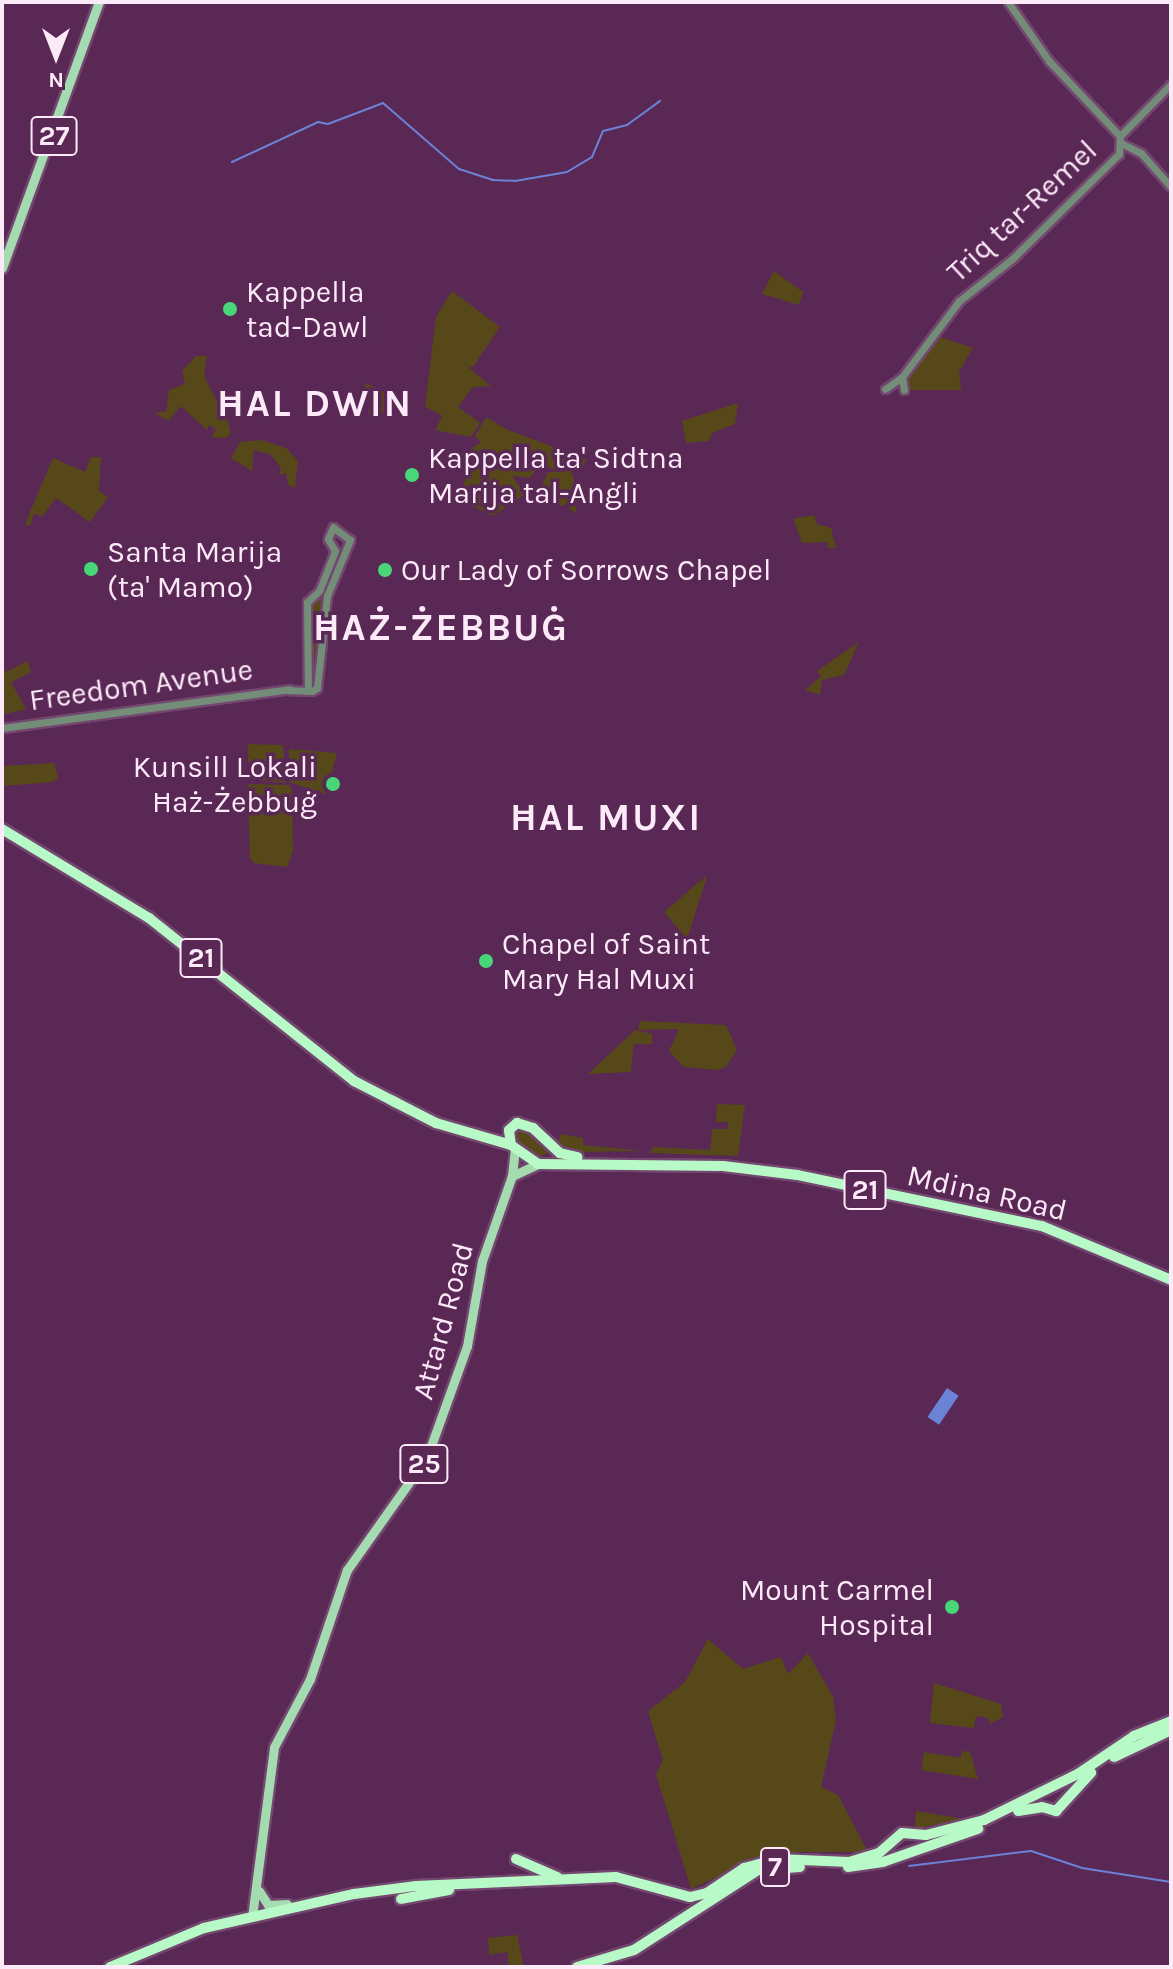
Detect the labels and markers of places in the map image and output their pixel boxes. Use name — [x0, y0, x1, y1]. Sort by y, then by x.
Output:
place label: Kappella tad-Dawl — [246, 274, 368, 344]
marker: Kappella tad-Dawl — [221, 300, 239, 318]
place label: Kappella ta' Sidtna Marija tal-Anġli — [428, 440, 683, 510]
marker: Kappella ta' Sidtna Marija tal-Anġli — [403, 466, 421, 484]
place label: Santa Marija (ta' Mamo) — [107, 534, 282, 604]
place label: Our Lady of Sorrows Chapel — [401, 552, 771, 588]
marker: Santa Marija (ta' Mamo) — [82, 560, 100, 578]
marker: Our Lady of Sorrows Chapel — [376, 561, 394, 579]
place label: Kunsill Lokali Ħaż-Żebbuġ — [133, 749, 317, 820]
marker: Kunsill Lokali Ħaż-Żebbuġ — [324, 775, 342, 793]
place label: Chapel of Saint Mary Ħal Muxi — [502, 926, 710, 996]
marker: Chapel of Saint Mary Ħal Muxi — [477, 952, 495, 970]
place label: Mount Carmel Hospital — [740, 1572, 934, 1642]
marker: Mount Carmel Hospital — [941, 1596, 963, 1618]

